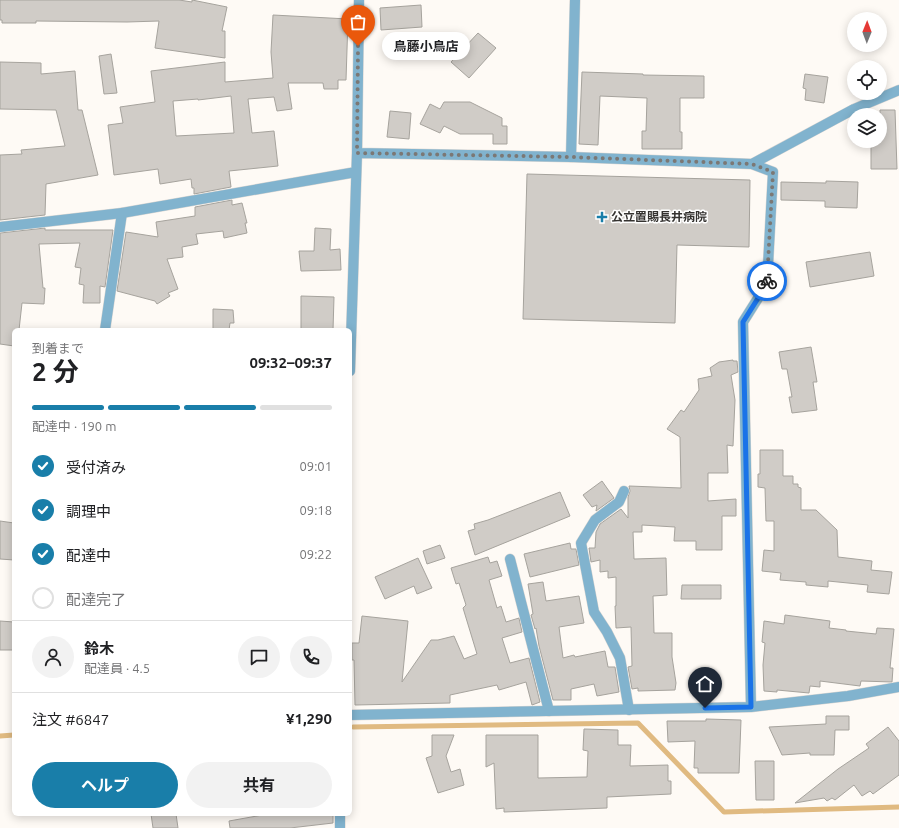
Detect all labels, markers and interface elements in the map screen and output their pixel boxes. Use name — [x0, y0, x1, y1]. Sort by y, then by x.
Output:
pin — [341, 5, 375, 46]
icon: bag — [347, 11, 369, 33]
north arrow — [847, 12, 887, 52]
map controls — [847, 12, 887, 148]
callout: 鳥藤小鳥店 — [382, 32, 470, 60]
text: 鳥藤小鳥店 — [393, 39, 459, 53]
button: locate — [847, 60, 887, 100]
button: layers — [847, 108, 887, 148]
place label: 公立置賜長井病院 — [611, 210, 707, 223]
marker: 公立置賜長井病院 — [596, 211, 608, 223]
courier — [747, 261, 787, 301]
icon: bike — [756, 270, 778, 292]
text: 到着まで — [32, 341, 84, 355]
text: 09:32–09:37 — [249, 354, 332, 371]
text: 2 分 — [32, 357, 79, 386]
text: 配達中 · 190 m — [32, 419, 116, 433]
icon: check — [32, 455, 54, 477]
text: 受付済み — [66, 459, 126, 476]
text: 09:01 — [299, 459, 332, 473]
icon: check — [32, 499, 54, 521]
text: 調理中 — [66, 503, 111, 520]
text: 09:18 — [299, 503, 332, 517]
icon: check — [32, 543, 54, 565]
text: 配達中 — [66, 547, 111, 564]
text: 09:22 — [299, 547, 332, 561]
text: 配達完了 — [66, 591, 126, 608]
button: person — [32, 636, 74, 678]
button: chat — [238, 636, 280, 678]
button: phone — [290, 636, 332, 678]
text: 鈴木 — [84, 640, 114, 657]
text: 配達員 · 4.5 — [84, 661, 150, 675]
pin — [688, 667, 722, 708]
icon: home — [694, 673, 716, 695]
text: ¥1,290 — [286, 710, 332, 727]
text: 注文 #6847 — [32, 711, 109, 728]
button: ヘルプ — [32, 762, 178, 808]
button: 共有 — [186, 762, 332, 808]

